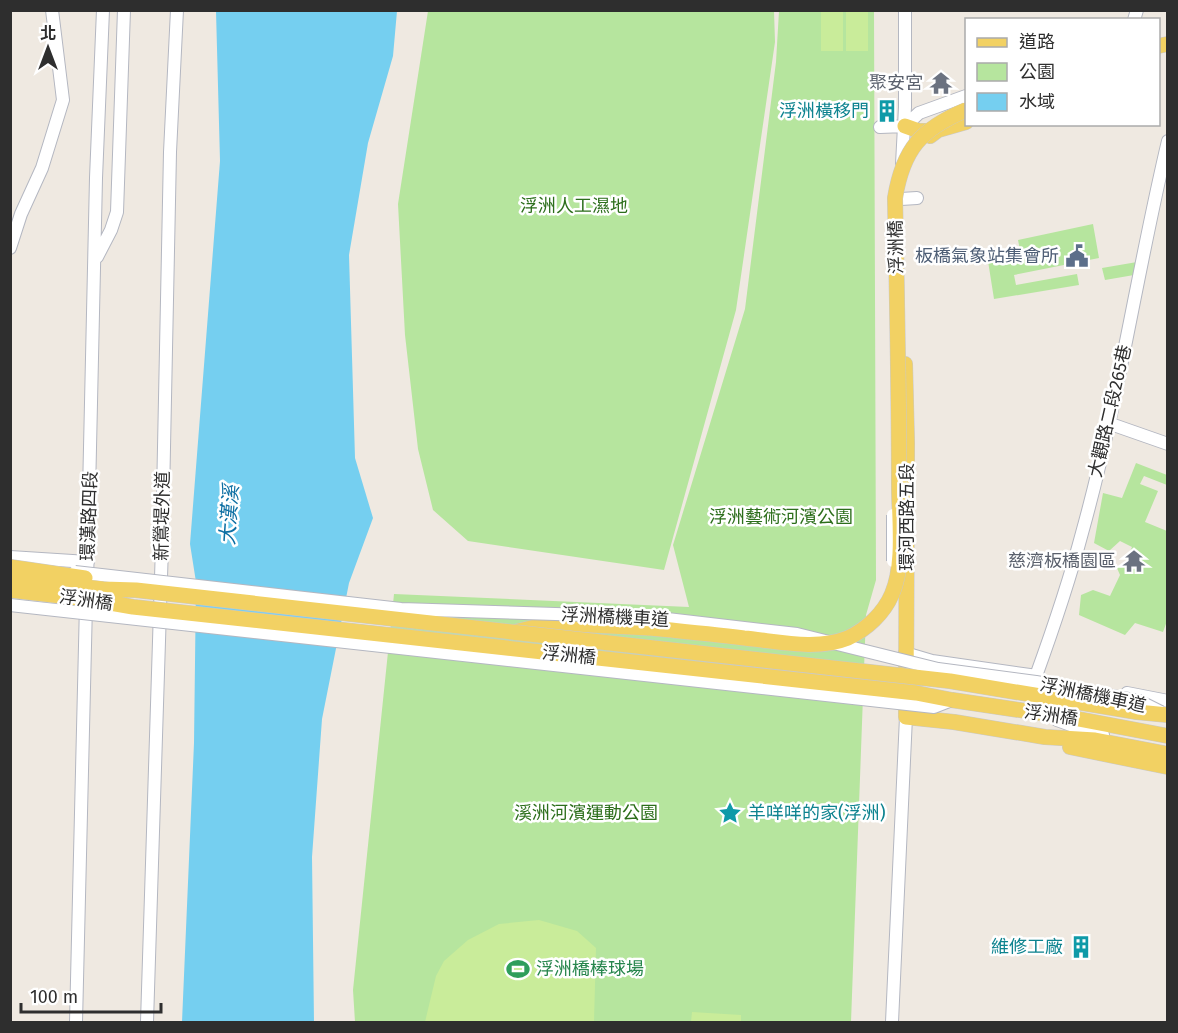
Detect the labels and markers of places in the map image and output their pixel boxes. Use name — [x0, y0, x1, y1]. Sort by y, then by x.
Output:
temple icon: 聚安宮 — [928, 70, 954, 96]
place label: 聚安宮 — [869, 72, 923, 94]
building icon: 浮洲橫移門 — [874, 98, 900, 124]
place label: 浮洲橫移門 — [779, 100, 869, 122]
public building icon: 板橋氣象站集會所 — [1064, 243, 1090, 269]
place label: 板橋氣象站集會所 — [915, 245, 1059, 267]
temple icon: 慈濟板橋園區 — [1121, 548, 1147, 574]
place label: 慈濟板橋園區 — [1008, 550, 1116, 572]
place icon: 羊咩咩的家(浮洲) — [717, 800, 743, 826]
place label: 羊咩咩的家(浮洲) — [748, 802, 886, 824]
building icon: 維修工廠 — [1068, 934, 1094, 960]
place label: 維修工廠 — [991, 936, 1063, 958]
sports icon: 浮洲橋棒球場 — [505, 956, 531, 982]
place label: 浮洲橋棒球場 — [536, 958, 644, 980]

